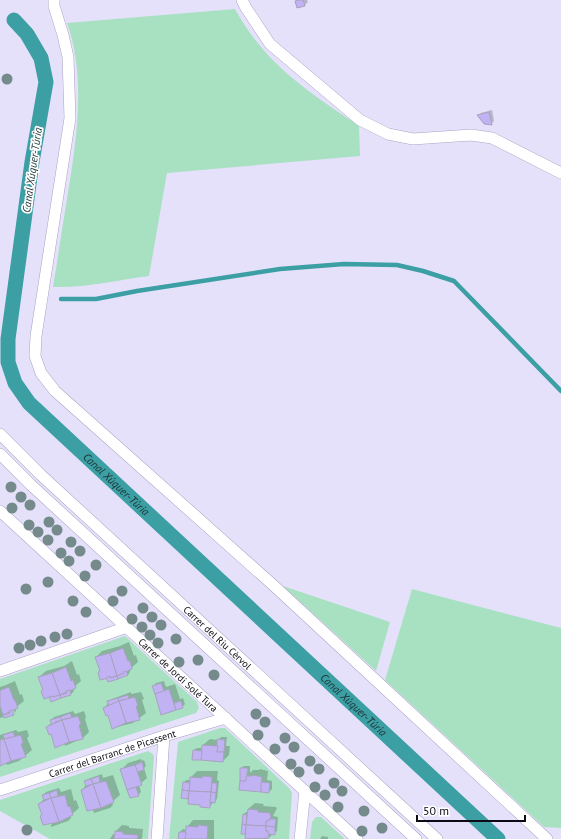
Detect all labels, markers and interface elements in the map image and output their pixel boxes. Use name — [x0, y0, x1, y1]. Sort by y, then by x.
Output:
water label: Canal Xúquer-Túria — [19, 126, 45, 213]
water label: Canal Xúquer-Túria — [80, 450, 153, 519]
street label: Carrer del Riu Cèrvol — [181, 603, 254, 672]
street label: Carrer de Jordi Solé Tura — [135, 635, 220, 715]
water label: Canal Xúquer-Túria — [317, 670, 390, 739]
street label: Carrer del Barranc de Picassent — [47, 727, 178, 781]
scale bar — [417, 797, 525, 823]
text: 50 m — [423, 803, 449, 818]

